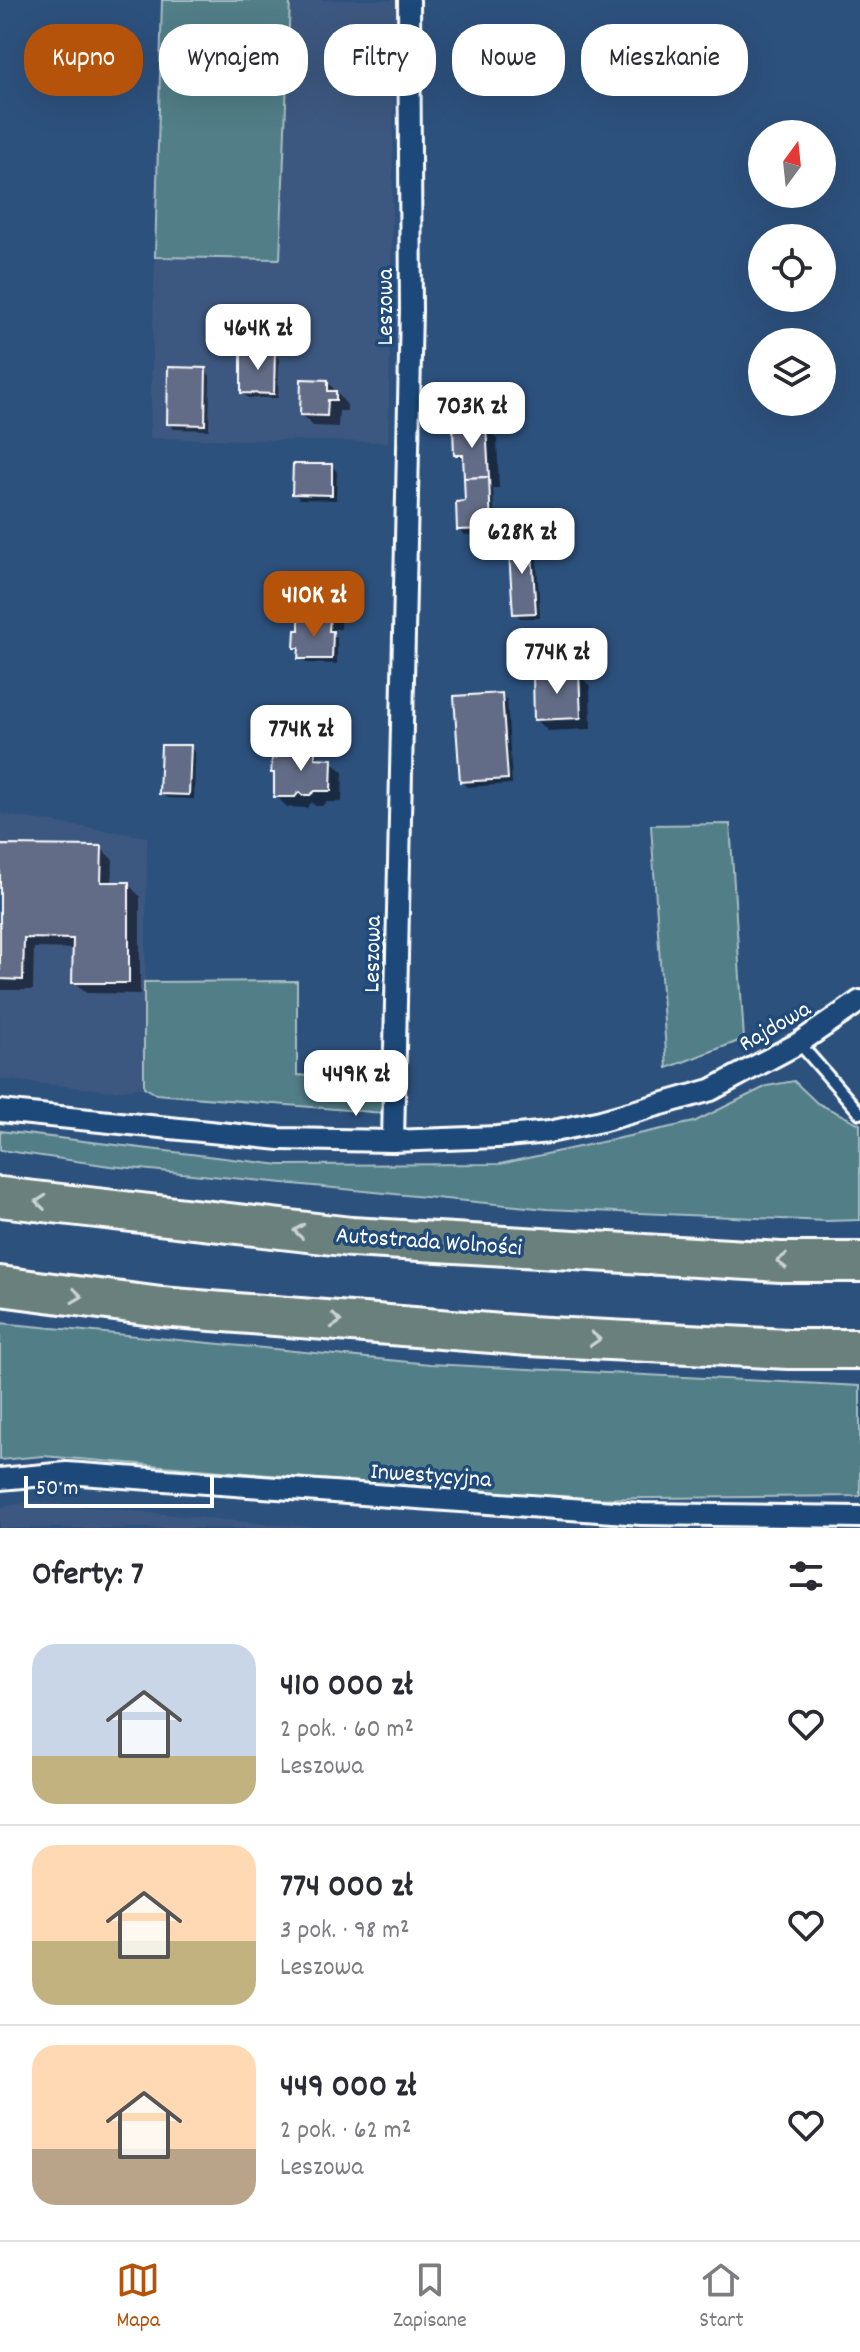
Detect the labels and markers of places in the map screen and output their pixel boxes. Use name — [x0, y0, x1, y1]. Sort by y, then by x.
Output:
pin: 464K zł — [184, 304, 332, 372]
pin: 703K zł — [398, 382, 546, 450]
pin: 628K zł — [448, 508, 596, 576]
pin: 410K zł — [240, 571, 388, 639]
pin: 774K zł — [483, 628, 631, 696]
pin: 774K zł — [227, 705, 375, 773]
pin: 449K zł — [282, 1050, 430, 1118]

